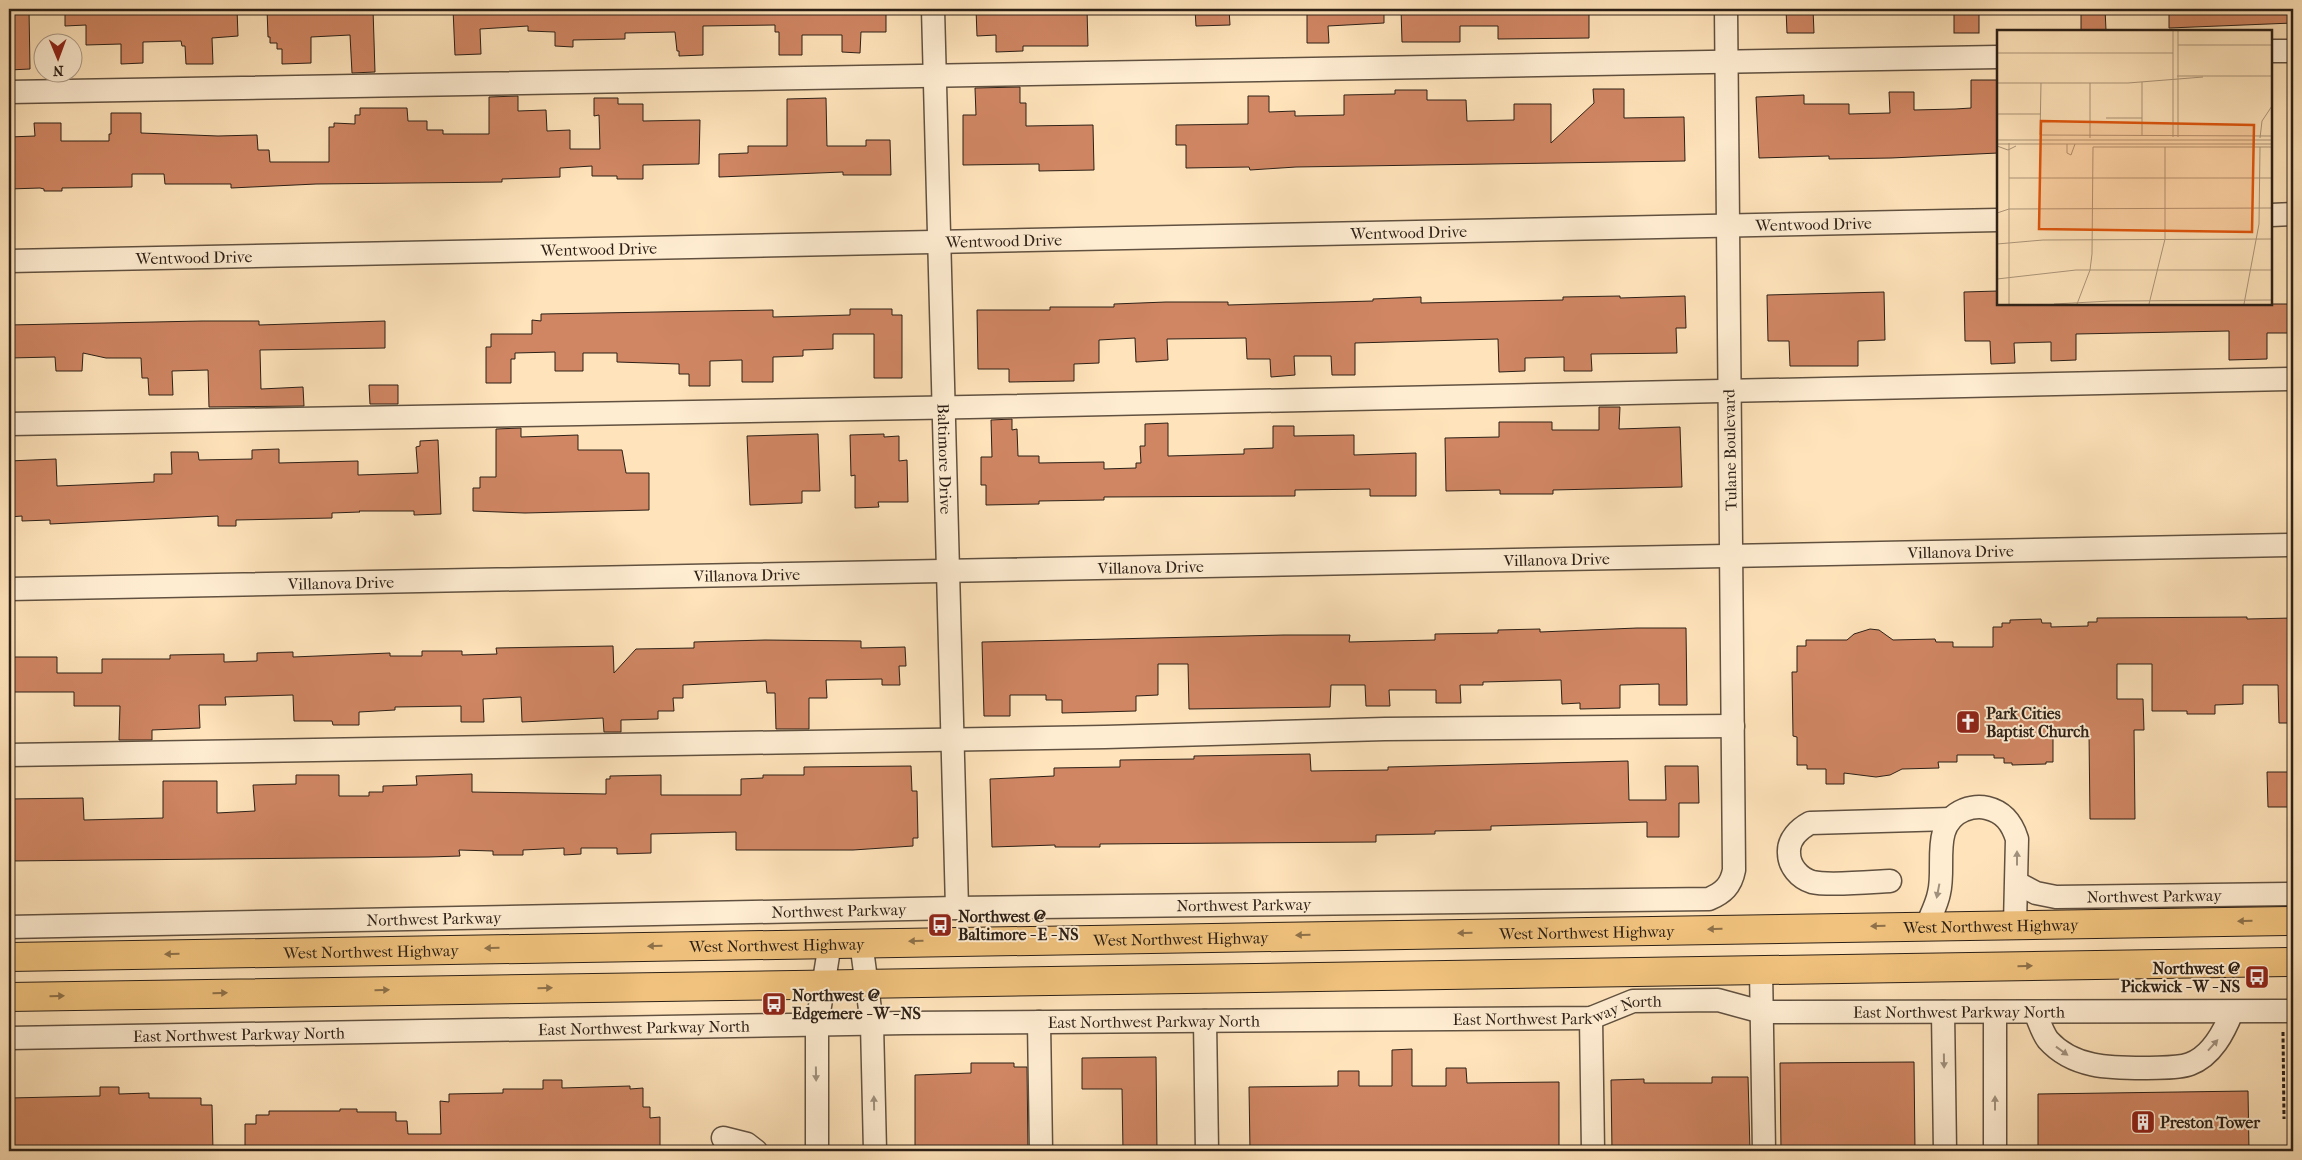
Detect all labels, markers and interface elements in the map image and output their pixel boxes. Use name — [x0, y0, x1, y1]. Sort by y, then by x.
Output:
inset map — [1997, 30, 2272, 305]
north arrow — [32, 32, 82, 82]
text: N — [52, 62, 64, 79]
street label: Wentwood Drive — [1754, 213, 1872, 235]
street label: Wentwood Drive — [1349, 221, 1467, 243]
street label: Wentwood Drive — [944, 230, 1062, 251]
street label: Wentwood Drive — [539, 238, 657, 260]
street label: Wentwood Drive — [134, 246, 253, 268]
street label: Tulane Boulevard — [1719, 389, 1741, 511]
street label: Baltimore Drive — [934, 403, 956, 515]
street label: Villanova Drive — [1906, 541, 2014, 562]
street label: Villanova Drive — [1502, 549, 1610, 570]
street label: Villanova Drive — [1097, 556, 1204, 578]
street label: Villanova Drive — [693, 564, 800, 585]
street label: Villanova Drive — [287, 572, 394, 593]
place label: Park Cities Baptist Church — [1986, 704, 2090, 742]
church icon: Park Cities Baptist Church — [1955, 709, 1981, 735]
one-way arrow — [2013, 850, 2021, 866]
one-way arrow — [1934, 884, 1942, 900]
street label: Northwest Parkway — [2087, 885, 2222, 906]
street label: Northwest Parkway — [1176, 894, 1312, 915]
street label: Northwest Parkway — [771, 900, 907, 921]
place label: Northwest @ Baltimore - E - NS — [958, 907, 1079, 944]
street label: Northwest Parkway — [366, 908, 502, 929]
bus stop icon: Northwest @ Baltimore - E - NS — [927, 912, 953, 938]
street label: West Northwest Highway — [1902, 915, 2079, 937]
one-way arrow — [2236, 917, 2252, 925]
street label: West Northwest Highway — [1498, 921, 1675, 943]
one-way arrow — [1870, 922, 1886, 930]
one-way arrow — [1707, 925, 1723, 933]
street label: West Northwest Highway — [1092, 928, 1269, 949]
one-way arrow — [1457, 929, 1473, 937]
one-way arrow — [1295, 931, 1311, 939]
street label: West Northwest Highway — [688, 934, 865, 956]
one-way arrow — [907, 937, 923, 945]
street label: West Northwest Highway — [282, 940, 459, 962]
one-way arrow — [647, 942, 663, 950]
one-way arrow — [484, 944, 500, 952]
one-way arrow — [163, 950, 179, 958]
place label: Northwest @ Pickwick - W - NS — [2121, 959, 2240, 996]
one-way arrow — [2017, 962, 2033, 970]
bus stop icon: Northwest @ Pickwick - W - NS — [2244, 964, 2270, 990]
one-way arrow — [537, 984, 553, 992]
one-way arrow — [375, 986, 391, 994]
place label: Northwest @ Edgemere - W - NS — [792, 986, 921, 1024]
one-way arrow — [212, 989, 228, 997]
bus stop icon: Northwest @ Edgemere - W - NS — [761, 991, 787, 1017]
street label: East Northwest Parkway North — [1453, 991, 1662, 1029]
one-way arrow — [50, 992, 66, 1000]
street label: East Northwest Parkway North — [1853, 1002, 2065, 1021]
street label: East Northwest Parkway North — [1048, 1011, 1260, 1031]
street label: East Northwest Parkway North — [538, 1016, 750, 1039]
street label: East Northwest Parkway North — [133, 1023, 345, 1045]
one-way arrow — [2208, 1039, 2219, 1052]
one-way arrow — [2055, 1046, 2069, 1056]
one-way arrow — [1940, 1053, 1948, 1069]
one-way arrow — [812, 1066, 820, 1082]
one-way arrow — [870, 1094, 878, 1110]
one-way arrow — [1991, 1094, 1999, 1110]
building icon: Preston Tower — [2130, 1109, 2156, 1135]
place label: Preston Tower — [2160, 1113, 2261, 1132]

